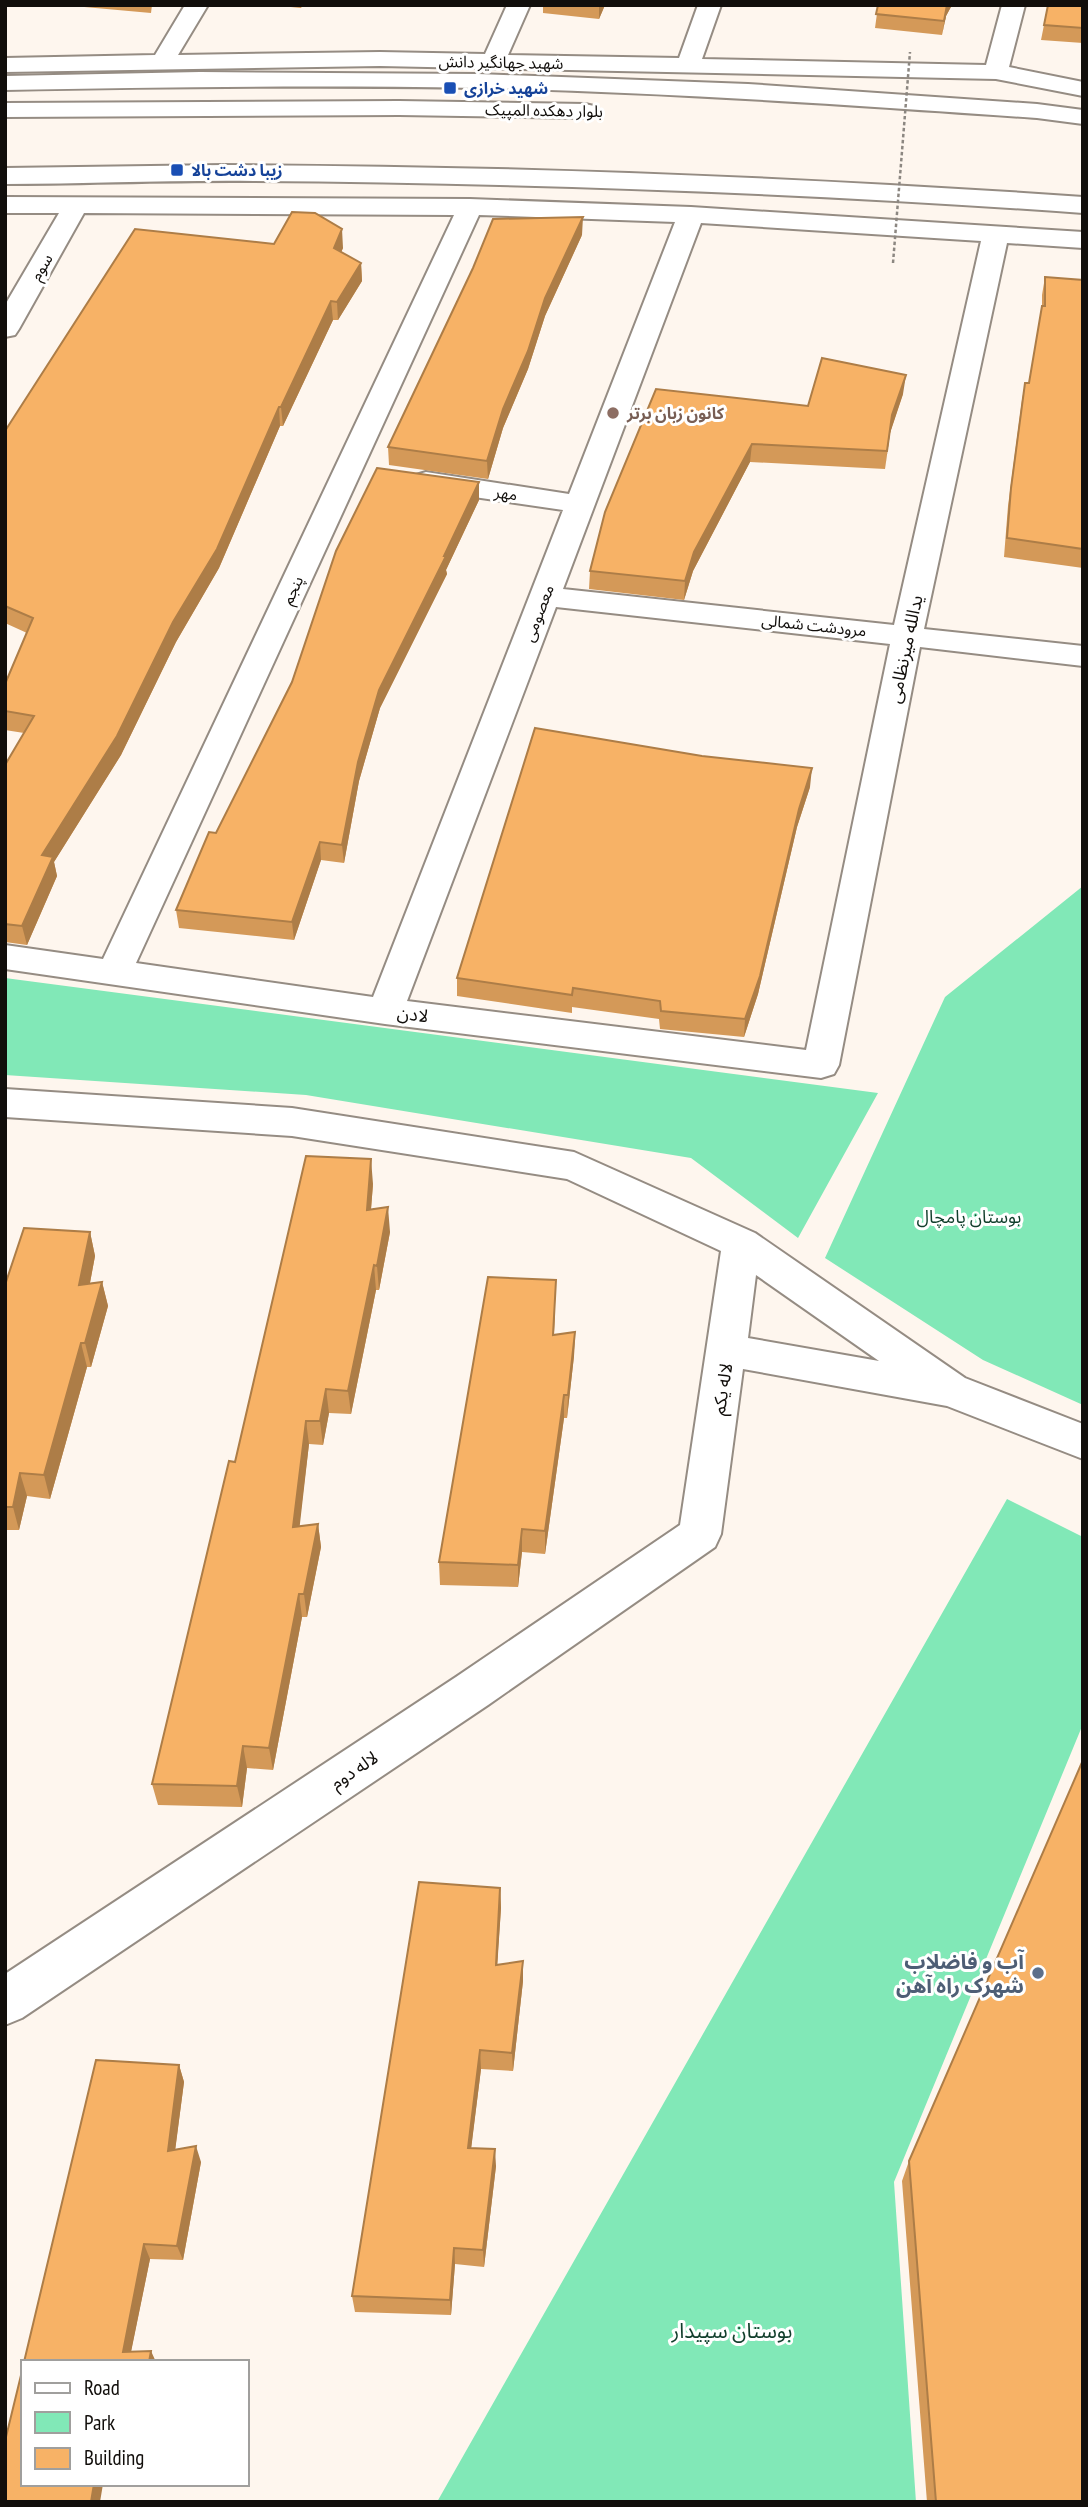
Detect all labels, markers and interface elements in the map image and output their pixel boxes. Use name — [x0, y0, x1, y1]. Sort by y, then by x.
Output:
street label: شهید جهانگیر دانش — [438, 51, 564, 73]
place label: شهید خرازی — [464, 78, 548, 98]
marker: شهید خرازی — [442, 80, 458, 96]
street label: بلوار دهکده المپیک — [485, 99, 603, 122]
place label: زیبا دشت بالا — [191, 160, 283, 180]
marker: زیبا دشت بالا — [169, 162, 185, 178]
street label: سوم — [25, 250, 59, 286]
place label: کانون زبان برتر — [626, 403, 725, 423]
marker: کانون زبان برتر — [605, 405, 621, 421]
street label: مهر — [492, 481, 519, 504]
street label: پنجم — [277, 572, 310, 609]
street label: معصومی — [518, 582, 558, 644]
street label: یدالله میرنظامی — [882, 593, 928, 705]
street label: مرودشت شمالی — [761, 610, 867, 640]
street label: لادن — [396, 1001, 430, 1027]
park label: بوستان پامچال — [917, 1205, 1021, 1228]
street label: لاله یکم — [707, 1361, 739, 1417]
street label: لاله دوم — [326, 1746, 384, 1797]
place label: آب و فاضلاب شهرک راه آهن — [896, 1948, 1025, 1999]
marker: آب و فاضلاب شهرک راه آهن — [1030, 1965, 1046, 1981]
park label: بوستان سپیدار — [671, 2317, 792, 2344]
legend — [21, 2360, 248, 2486]
text: Road — [84, 2374, 120, 2401]
text: Park — [84, 2409, 115, 2436]
text: Building — [84, 2444, 144, 2471]

